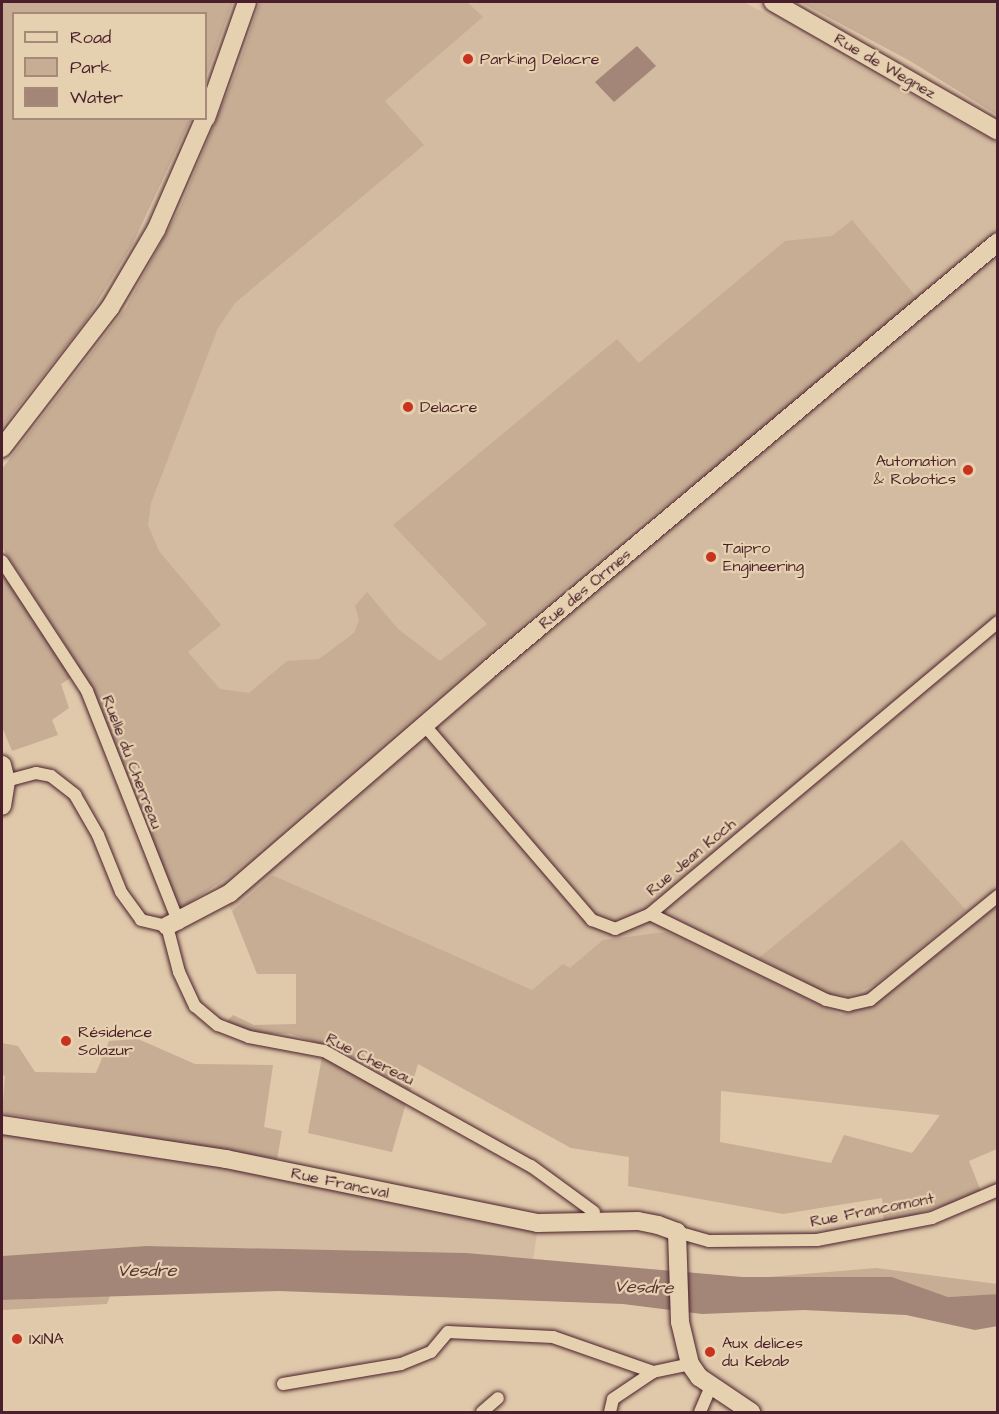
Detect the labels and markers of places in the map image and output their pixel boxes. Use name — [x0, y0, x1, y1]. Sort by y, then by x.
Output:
place label: Parking Delacre — [480, 49, 599, 69]
marker: Parking Delacre — [461, 52, 475, 66]
place label: Delacre — [420, 397, 477, 417]
marker: Delacre — [401, 400, 415, 414]
place label: Automation & Robotics — [873, 451, 956, 489]
marker: Automation & Robotics — [961, 463, 975, 477]
place label: Taipro Engineering — [723, 538, 804, 576]
marker: Taipro Engineering — [704, 550, 718, 564]
place label: Résidence Solazur — [78, 1022, 152, 1060]
marker: Résidence Solazur — [59, 1034, 73, 1048]
place label: IXINA — [29, 1329, 64, 1349]
marker: IXINA — [10, 1332, 24, 1346]
place label: Aux delices du Kebab — [722, 1333, 803, 1371]
marker: Aux delices du Kebab — [703, 1345, 717, 1359]

